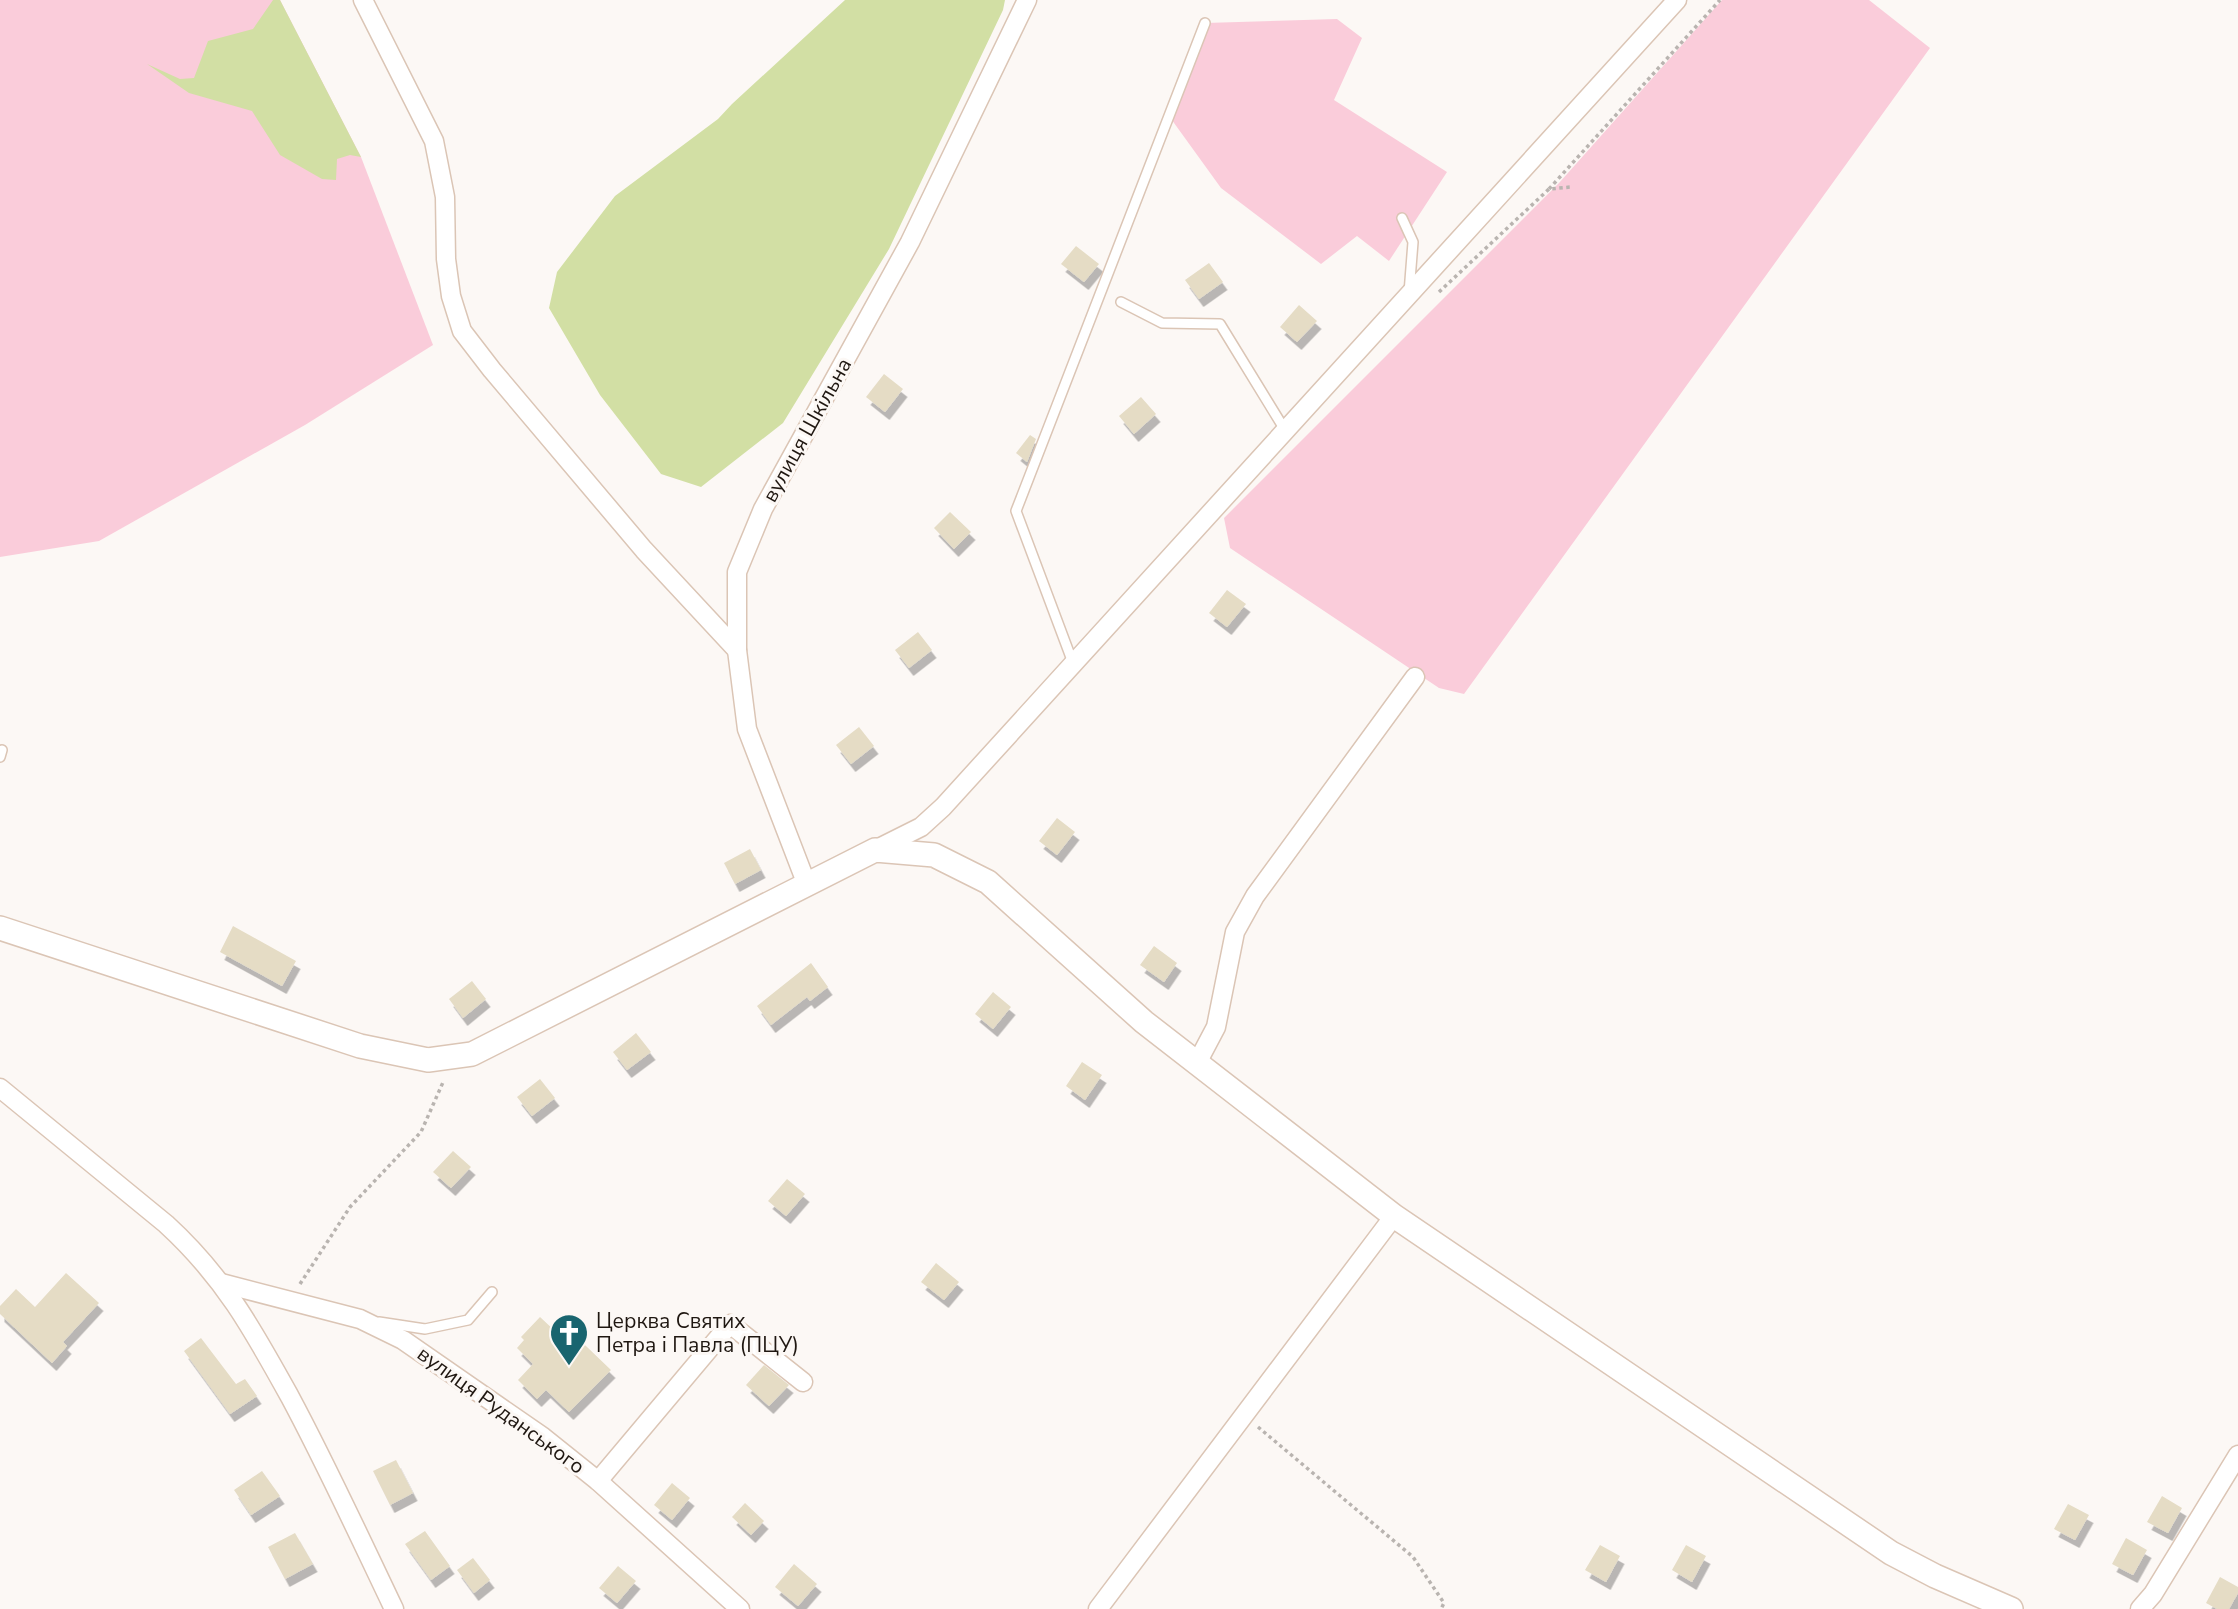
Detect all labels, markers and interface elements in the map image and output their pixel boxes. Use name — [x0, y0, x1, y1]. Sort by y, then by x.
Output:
street label: вулиця Шкільна — [756, 353, 858, 507]
place label: Церква Святих Петра і Павла (ПЦУ) — [596, 1307, 799, 1359]
church icon: Церква Святих Петра і Павла (ПЦУ) — [548, 1312, 590, 1367]
street label: вулиця Руданського — [412, 1340, 590, 1480]

